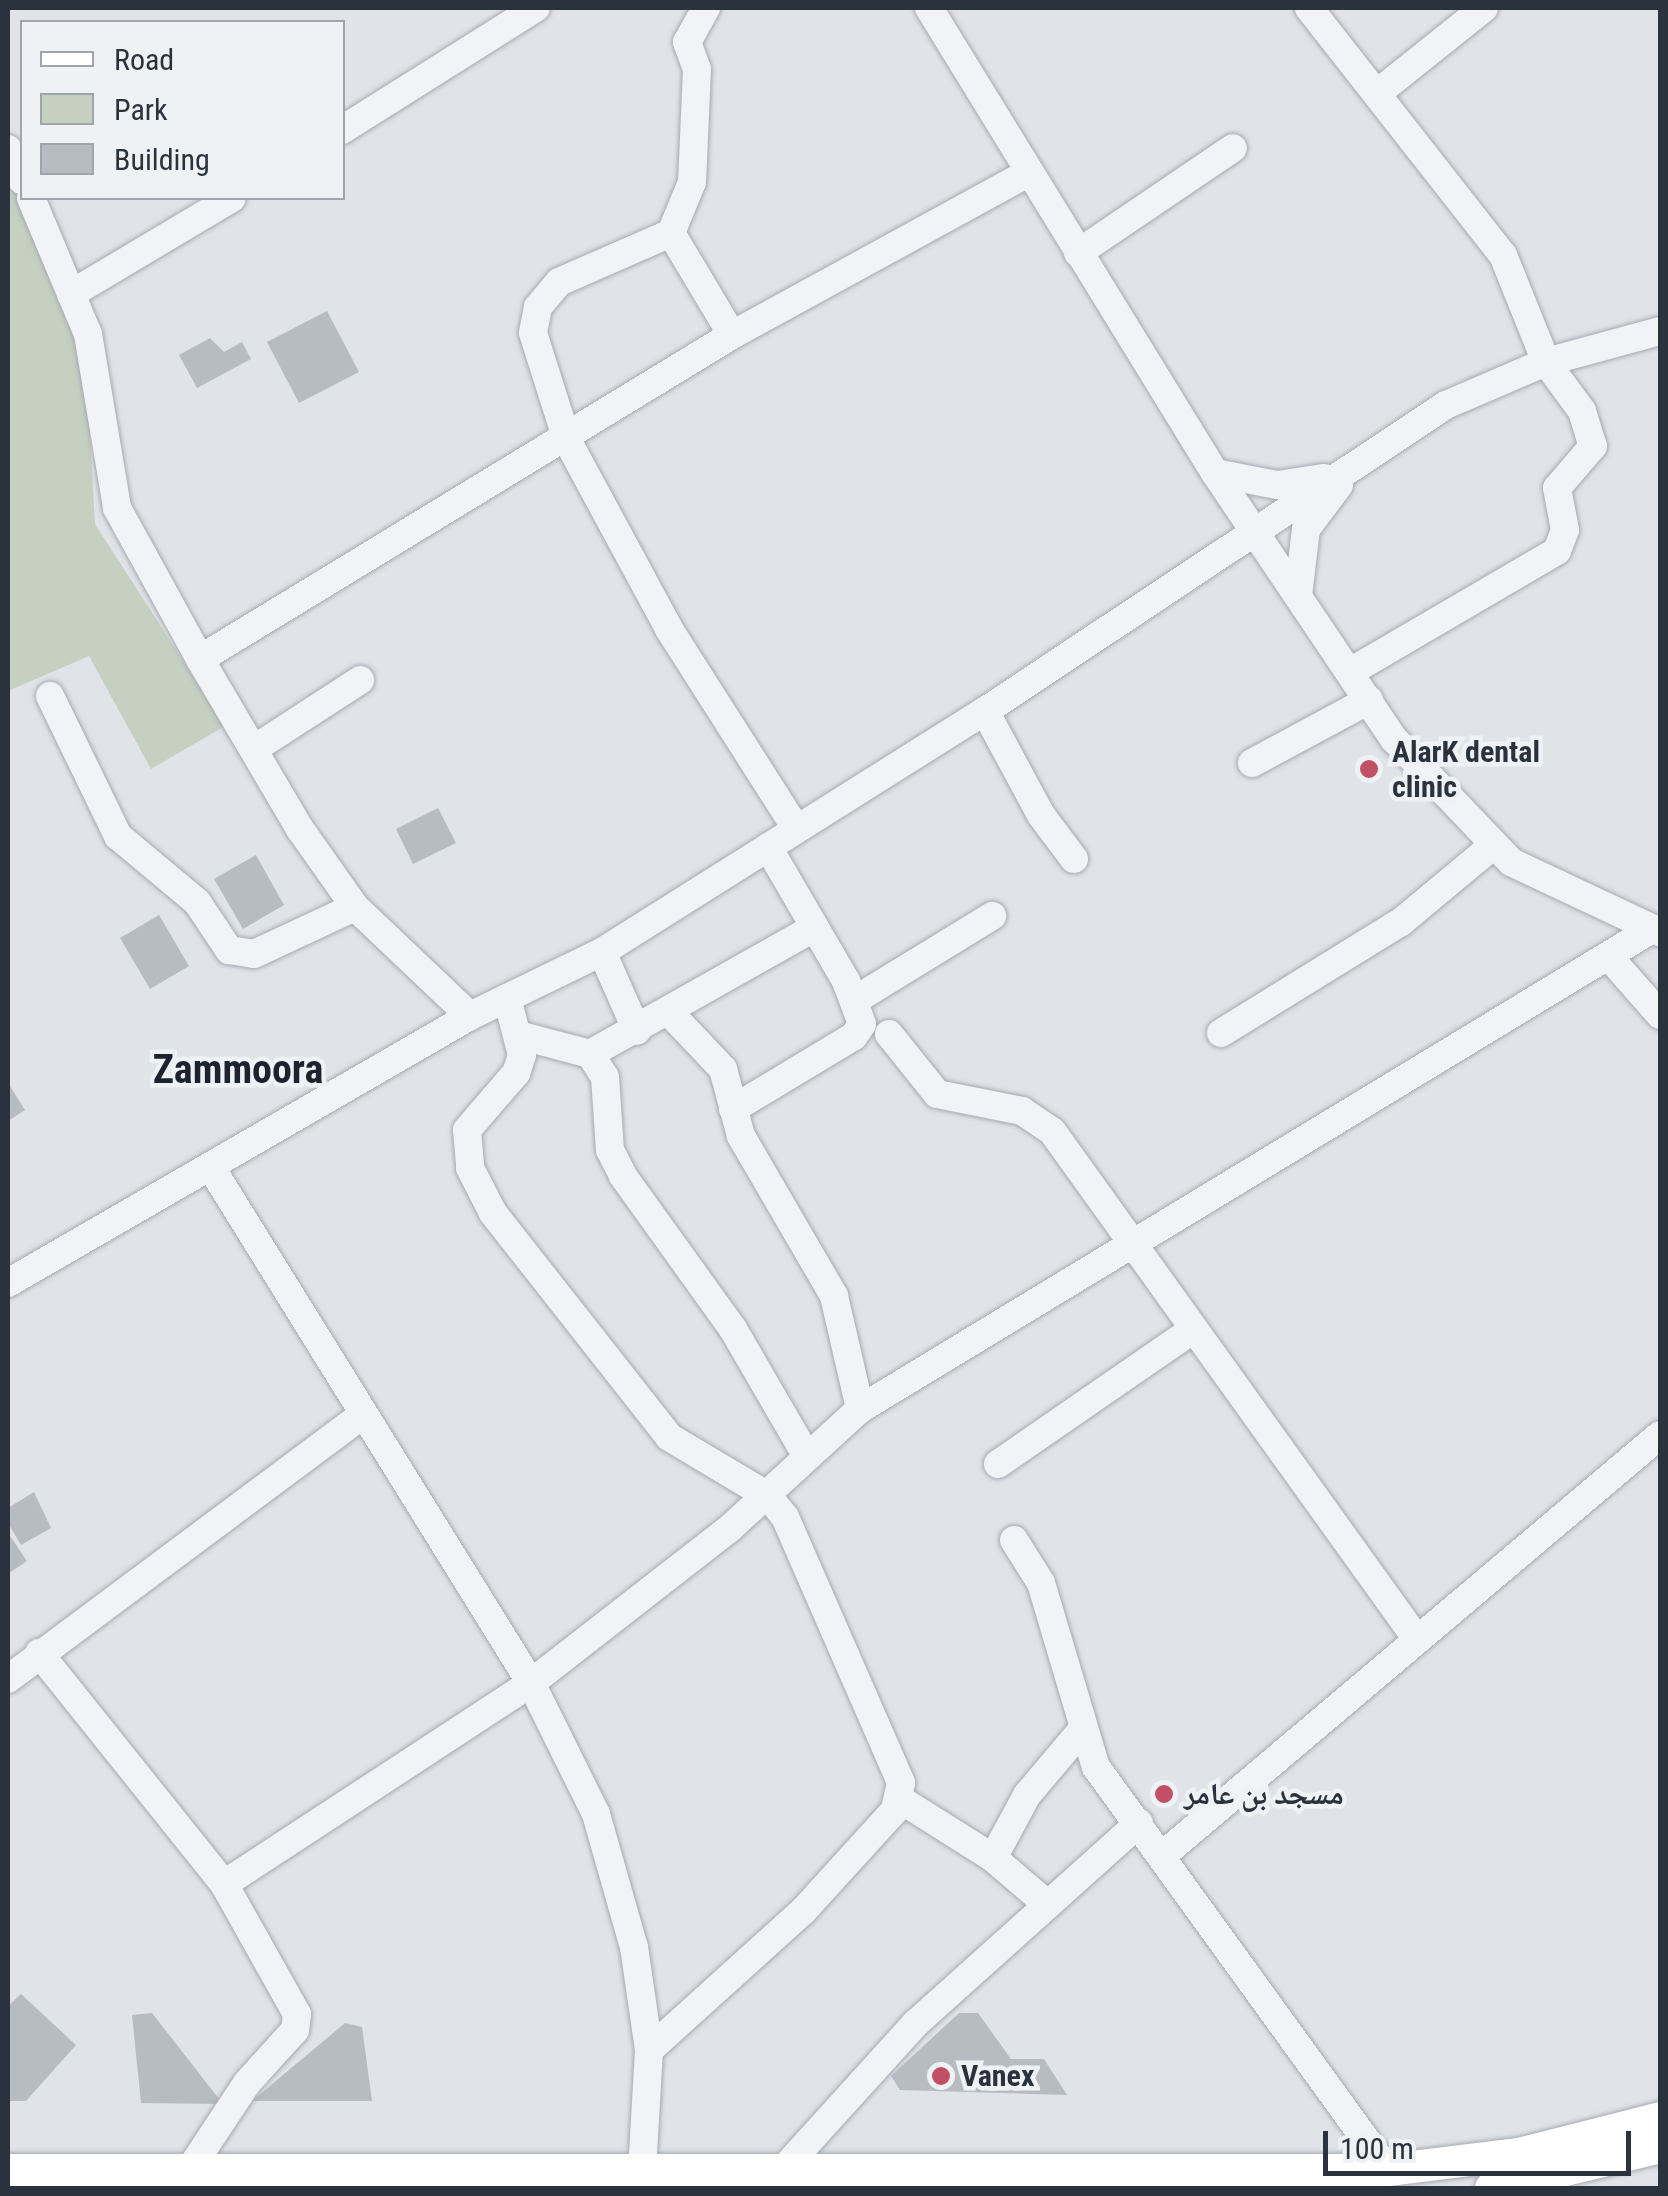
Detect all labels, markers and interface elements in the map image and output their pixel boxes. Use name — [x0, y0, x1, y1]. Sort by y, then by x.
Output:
legend — [20, 20, 345, 200]
text: Road — [114, 42, 174, 77]
text: Park — [114, 92, 168, 127]
text: Building — [114, 142, 210, 177]
place label: AlarK dental clinic — [1392, 734, 1540, 804]
marker: AlarK dental clinic — [1356, 756, 1382, 782]
district label: Zammoora — [153, 1046, 323, 1094]
place label: مسجد بن عامر — [1184, 1776, 1344, 1812]
marker: مسجد بن عامر — [1153, 1783, 1175, 1805]
place label: Vanex — [961, 2058, 1034, 2094]
marker: Vanex — [930, 2065, 952, 2087]
scale bar — [1328, 2111, 1636, 2173]
text: 100 m — [1340, 2131, 1414, 2166]

